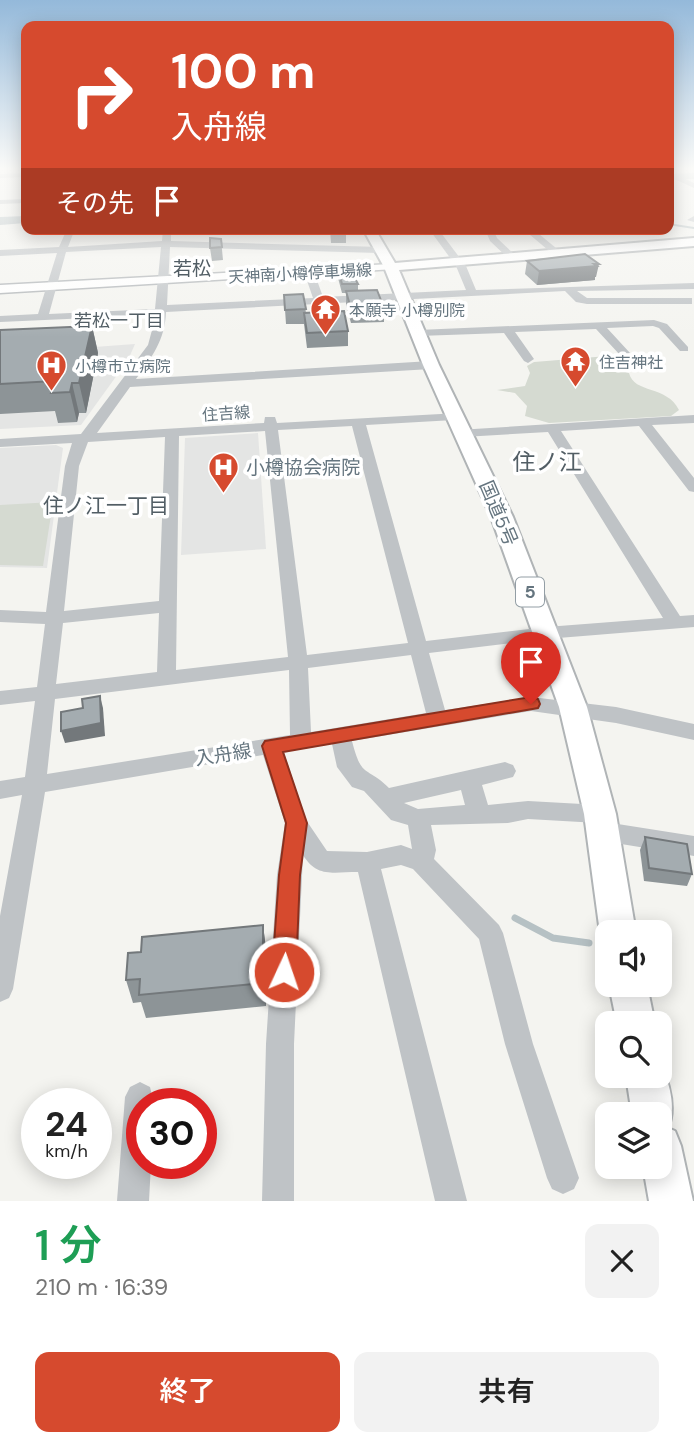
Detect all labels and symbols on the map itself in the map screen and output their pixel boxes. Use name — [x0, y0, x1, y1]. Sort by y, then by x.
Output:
district label: 若松 — [173, 256, 211, 281]
street label: 天神南小樽停車場線 — [228, 259, 372, 288]
temple icon: 本願寺 小樽別院 — [309, 293, 343, 337]
place label: 本願寺 小樽別院 — [349, 300, 465, 321]
district label: 若松一丁目 — [74, 309, 164, 333]
temple icon: 住吉神社 — [559, 345, 593, 389]
hospital icon: 小樽市立病院 — [35, 349, 69, 393]
place label: 住吉神社 — [599, 352, 663, 373]
place label: 小樽市立病院 — [75, 356, 171, 377]
street label: 住吉線 — [201, 401, 251, 426]
district label: 住ノ江 — [513, 447, 582, 477]
hospital icon: 小樽協会病院 — [206, 450, 240, 494]
place label: 小樽協会病院 — [246, 455, 360, 480]
street label: 国道5号 — [474, 477, 523, 550]
district label: 住ノ江一丁目 — [43, 492, 169, 520]
road number: 5 — [516, 578, 544, 606]
pin — [501, 632, 561, 704]
street label: 入舟線 — [193, 738, 253, 771]
position arrow — [247, 935, 321, 1009]
speed limit sign: 30 — [126, 1088, 217, 1179]

